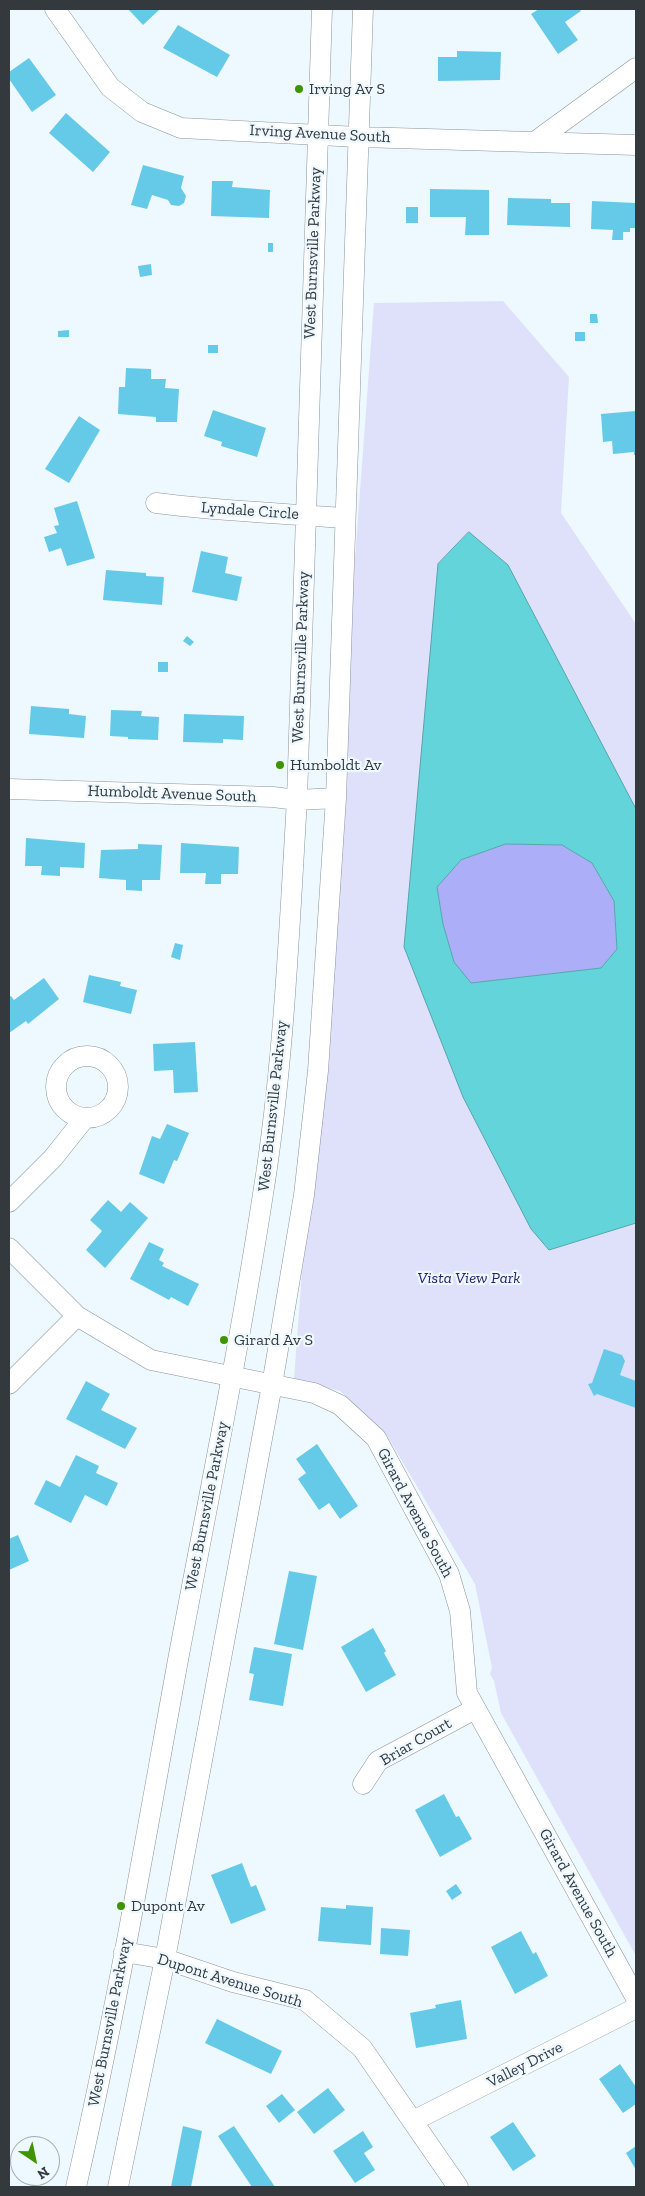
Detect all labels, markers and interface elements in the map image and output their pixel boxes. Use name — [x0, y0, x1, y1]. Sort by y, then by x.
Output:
place label: Irving Av S — [309, 79, 385, 99]
marker: Irving Av S — [293, 83, 305, 95]
street label: Irving Avenue South — [249, 121, 391, 147]
street label: West Burnsville Parkway — [300, 167, 326, 339]
street label: Lyndale Circle — [200, 498, 300, 524]
street label: West Burnsville Parkway — [288, 571, 314, 743]
place label: Humboldt Av — [290, 755, 382, 775]
marker: Humboldt Av — [274, 759, 286, 771]
street label: Humboldt Avenue South — [87, 781, 257, 807]
street label: West Burnsville Parkway — [254, 1020, 292, 1192]
park label: Vista View Park — [418, 1268, 520, 1288]
place label: Girard Av S — [234, 1330, 313, 1350]
marker: Girard Av S — [218, 1334, 230, 1346]
street label: West Burnsville Parkway — [181, 1420, 233, 1592]
street label: Girard Avenue South — [373, 1445, 457, 1581]
street label: Briar Court — [377, 1714, 455, 1770]
street label: Girard Avenue South — [535, 1825, 621, 1961]
place label: Dupont Av — [131, 1896, 205, 1916]
marker: Dupont Av — [115, 1900, 127, 1912]
street label: West Burnsville Parkway — [84, 1936, 136, 2108]
street label: Dupont Avenue South — [155, 1950, 305, 2012]
street label: Valley Drive — [484, 2038, 566, 2092]
north arrow — [10, 2136, 60, 2186]
text: N — [34, 2163, 52, 2183]

